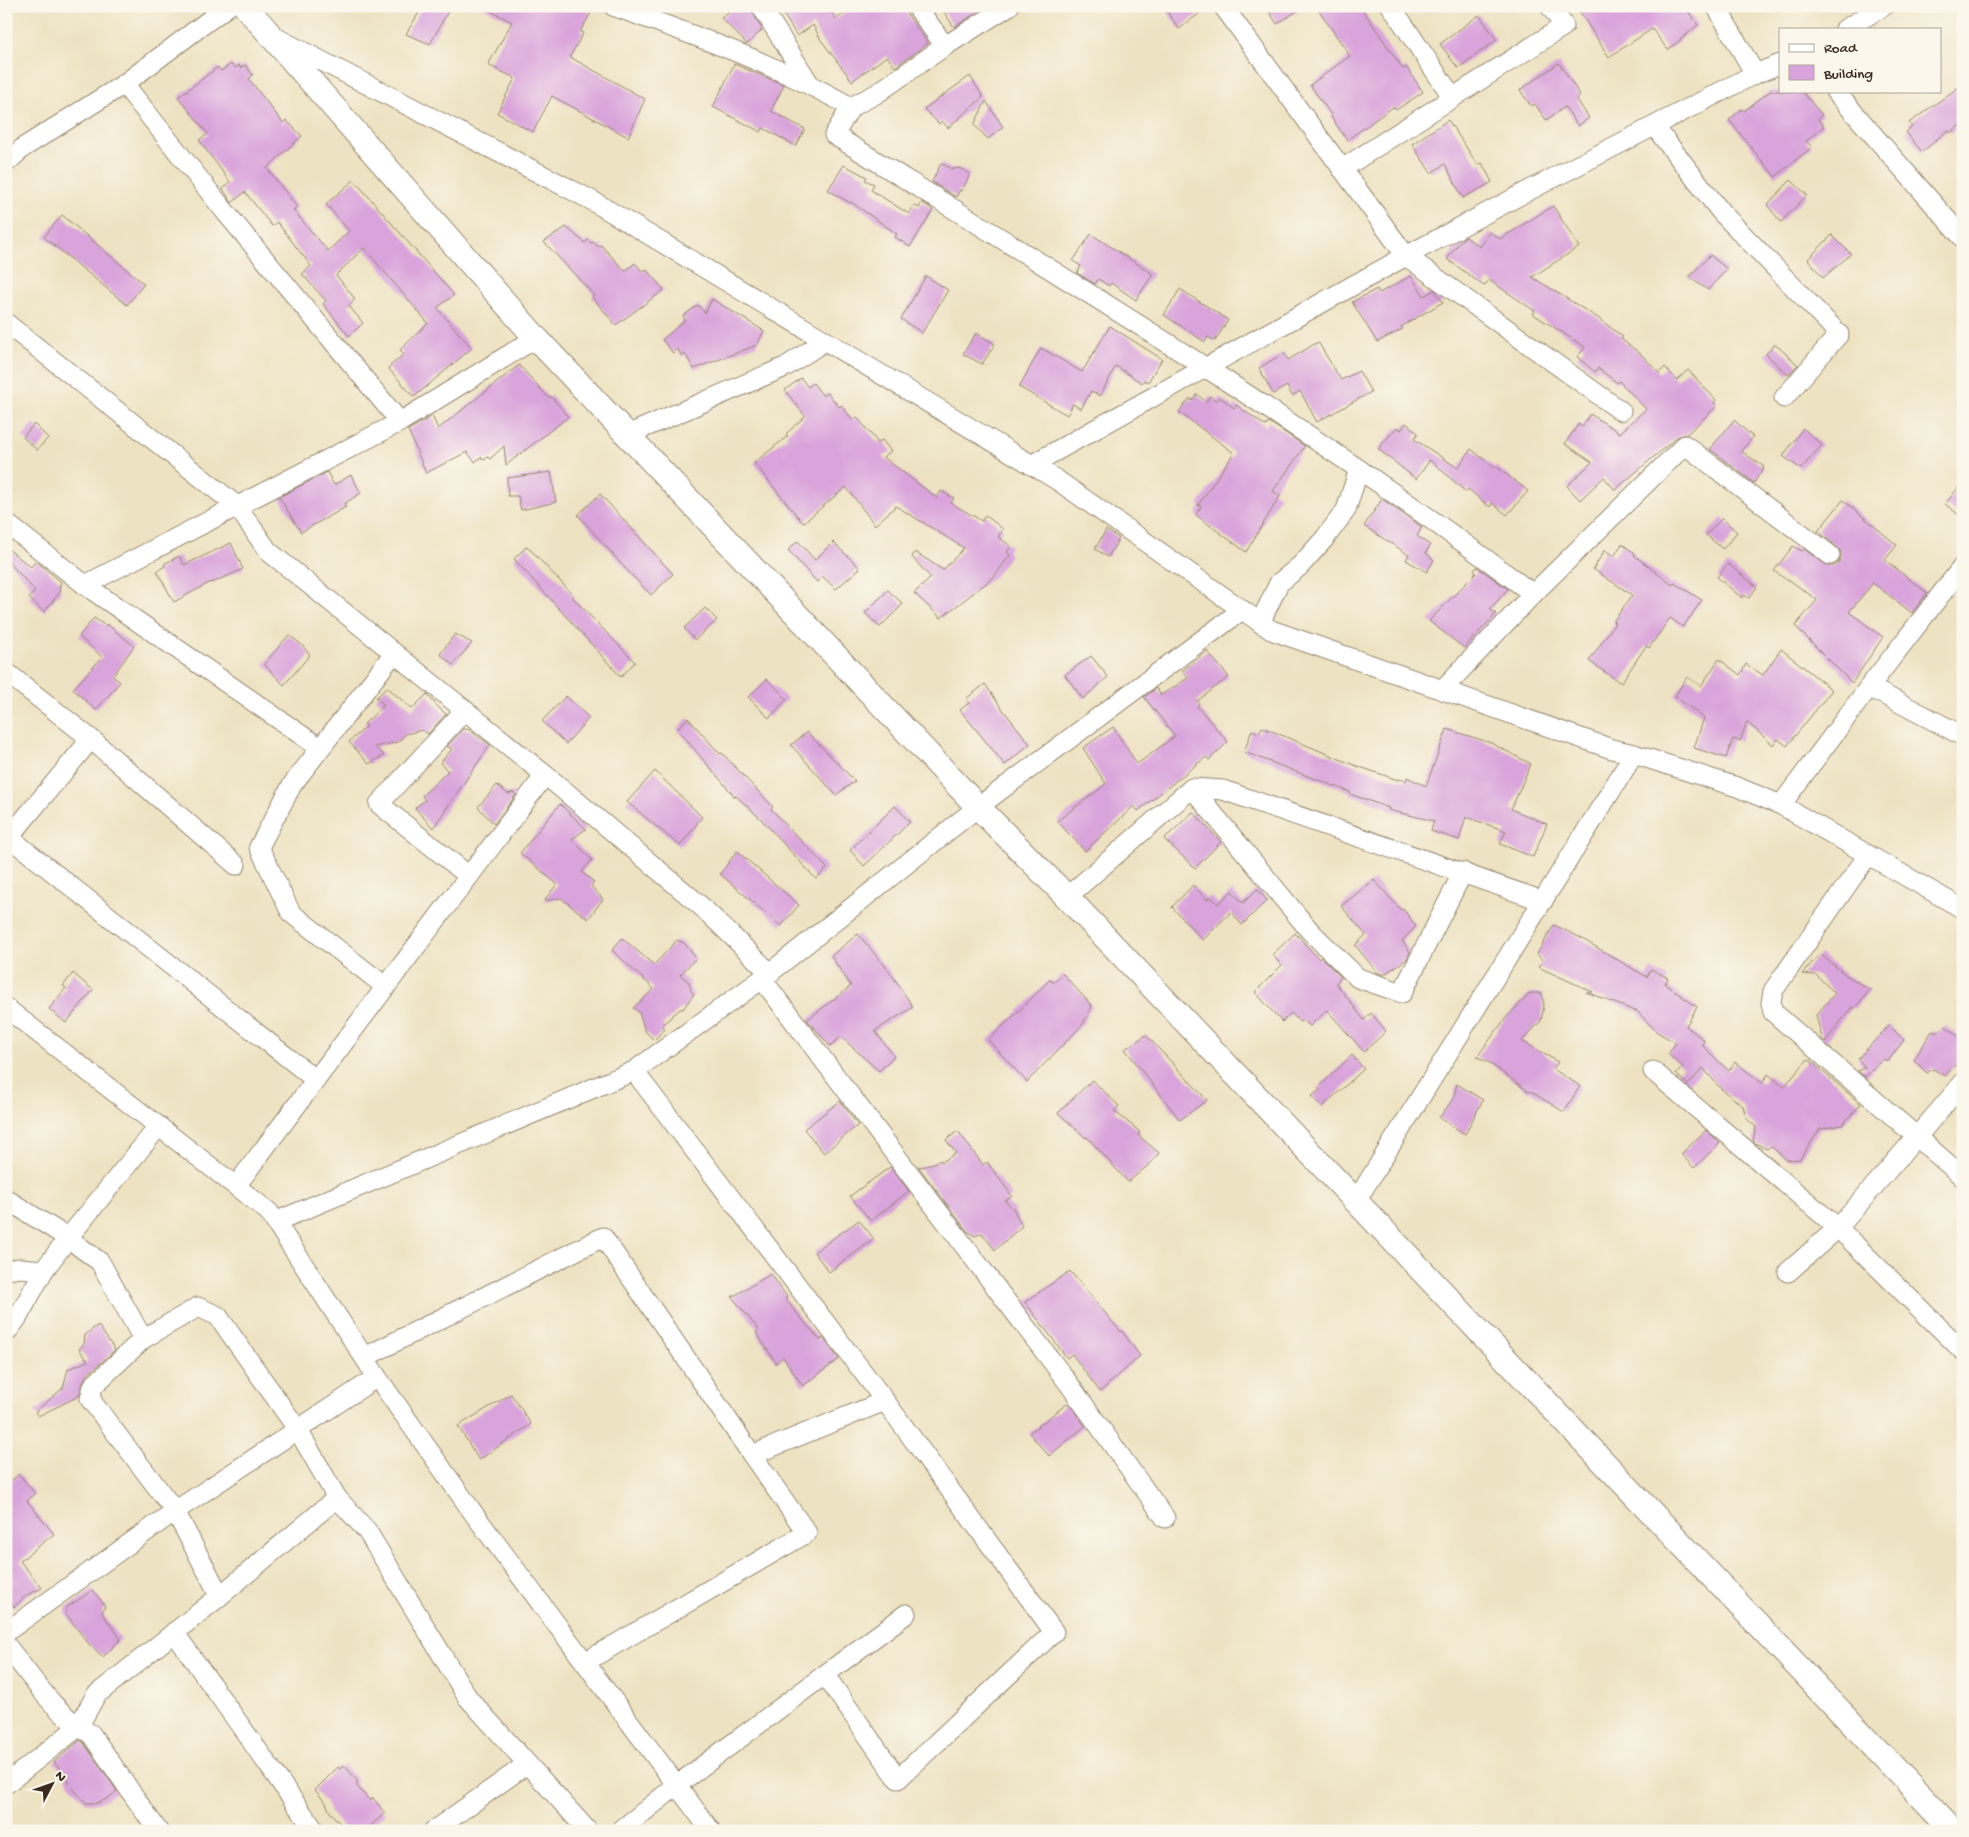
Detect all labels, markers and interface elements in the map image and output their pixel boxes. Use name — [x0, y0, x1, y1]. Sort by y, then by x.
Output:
legend — [1779, 28, 1942, 92]
text: Road — [1824, 40, 1858, 58]
text: Building — [1823, 66, 1873, 84]
north arrow — [28, 1760, 78, 1810]
text: N — [51, 1768, 69, 1786]

